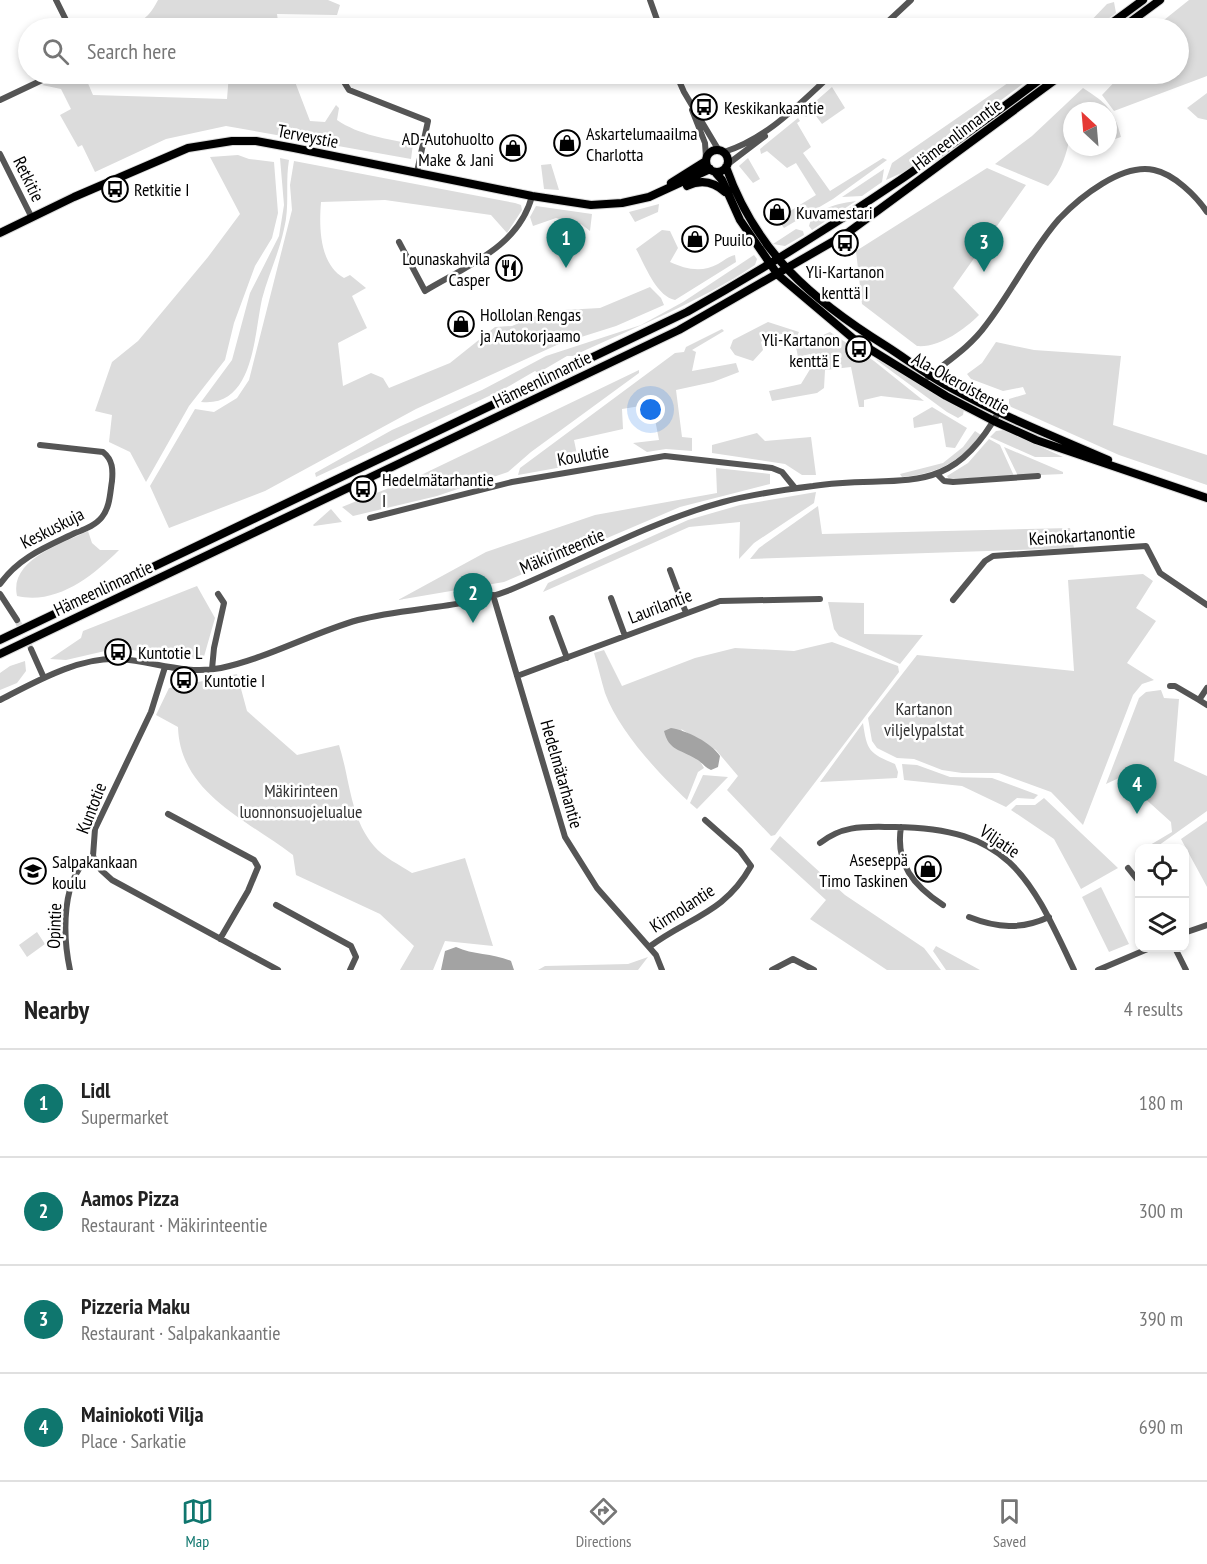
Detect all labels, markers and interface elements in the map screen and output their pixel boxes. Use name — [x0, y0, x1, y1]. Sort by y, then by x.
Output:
search box — [18, 18, 1189, 84]
icon: search — [39, 35, 72, 68]
text: Search here — [87, 37, 176, 65]
bus stop icon: Keskikankaantie — [689, 92, 719, 122]
street label: Hämeenlinnantie — [908, 93, 1006, 175]
place label: Keskikankaantie — [724, 96, 824, 119]
north arrow — [1063, 102, 1117, 156]
street label: Terveystie — [275, 119, 341, 153]
place label: Askartelumaailma Charlotta — [586, 122, 698, 166]
place label: AD-Autohuolto Make & Jani — [402, 127, 494, 171]
shop icon: Askartelumaailma Charlotta — [552, 128, 582, 158]
shop icon: AD-Autohuolto Make & Jani — [498, 133, 528, 163]
street label: Retkitie — [8, 153, 50, 205]
bus stop icon: Retkitie I — [100, 174, 130, 204]
place label: Retkitie I — [134, 178, 190, 201]
shop icon: Kuvamestari — [762, 197, 792, 227]
place label: Kuvamestari — [796, 201, 873, 224]
pin: 1 — [546, 218, 586, 268]
pin: 3 — [964, 222, 1004, 272]
shop icon: Puuilo — [680, 224, 710, 254]
place label: Puuilo — [714, 228, 753, 251]
bus stop icon: Yli-Kartanon kenttä I — [830, 228, 860, 258]
place label: Lounaskahvila Casper — [402, 247, 490, 291]
restaurant icon: Lounaskahvila Casper — [494, 253, 524, 283]
place label: Yli-Kartanon kenttä I — [806, 260, 884, 304]
place label: Hollolan Rengas ja Autokorjaamo — [480, 303, 581, 347]
shop icon: Hollolan Rengas ja Autokorjaamo — [446, 309, 476, 339]
place label: Yli-Kartanon kenttä E — [762, 328, 840, 372]
bus stop icon: Yli-Kartanon kenttä E — [844, 334, 874, 364]
street label: Hämeenlinnantie — [489, 345, 595, 413]
street label: Ala-Okeroistentie — [908, 347, 1014, 419]
your location — [636, 395, 665, 424]
street label: Koulutie — [555, 439, 611, 471]
place label: Hedelmätarhantie I — [382, 468, 494, 512]
bus stop icon: Hedelmätarhantie I — [348, 474, 378, 504]
street label: Keskuskuja — [16, 502, 88, 554]
street label: Keinokartanontie — [1028, 520, 1136, 550]
street label: Mäkirinteentie — [516, 523, 608, 579]
street label: Hämeenlinnantie — [50, 555, 156, 621]
pin: 2 — [454, 574, 492, 623]
street label: Laurilantie — [625, 583, 695, 629]
bus stop icon: Kuntotie L — [103, 637, 133, 667]
place label: Kuntotie L — [138, 641, 203, 664]
bus stop icon: Kuntotie I — [169, 665, 199, 695]
place label: Kuntotie I — [204, 669, 265, 692]
park label: Kartanon viljelypalstat — [884, 697, 964, 741]
street label: Hedelmätarhantie — [536, 717, 588, 831]
pin: 4 — [1118, 764, 1156, 814]
street label: Kuntotie — [71, 779, 111, 837]
park label: Mäkirinteen luonnonsuojelualue — [240, 779, 362, 823]
street label: Viljatie — [975, 819, 1025, 863]
map controls — [1135, 844, 1189, 952]
button: locate — [1135, 844, 1189, 898]
place label: Aseseppä Timo Taskinen — [819, 848, 908, 892]
place label: Salpakankaan koulu — [52, 850, 138, 894]
shop icon: Aseseppä Timo Taskinen — [913, 854, 943, 884]
school or university icon: Salpakankaan koulu — [18, 856, 48, 886]
street label: Kirmolantie — [645, 879, 719, 937]
button: layers — [1135, 898, 1189, 952]
street label: Opintie — [42, 903, 66, 949]
text: Nearby — [24, 993, 89, 1026]
text: 4 results — [1124, 996, 1183, 1022]
text: Lidl — [81, 1076, 110, 1104]
text: 1 — [39, 1090, 48, 1116]
text: 180 m — [1139, 1090, 1183, 1116]
text: Supermarket — [81, 1104, 169, 1130]
text: Aamos Pizza — [81, 1184, 179, 1212]
text: 2 — [39, 1198, 48, 1224]
text: 300 m — [1139, 1198, 1183, 1224]
text: Restaurant · Mäkirinteentie — [81, 1212, 268, 1238]
text: Pizzeria Maku — [81, 1292, 190, 1320]
text: 3 — [39, 1306, 48, 1332]
text: 390 m — [1139, 1306, 1183, 1332]
text: Restaurant · Salpakankaantie — [81, 1320, 281, 1346]
text: Mainiokoti Vilja — [81, 1400, 204, 1428]
text: 4 — [39, 1414, 48, 1440]
text: 690 m — [1139, 1414, 1183, 1440]
text: Place · Sarkatie — [81, 1428, 186, 1454]
tab: Map — [181, 1495, 214, 1551]
tab: Directions — [576, 1495, 631, 1551]
tab: Saved — [993, 1495, 1026, 1551]

